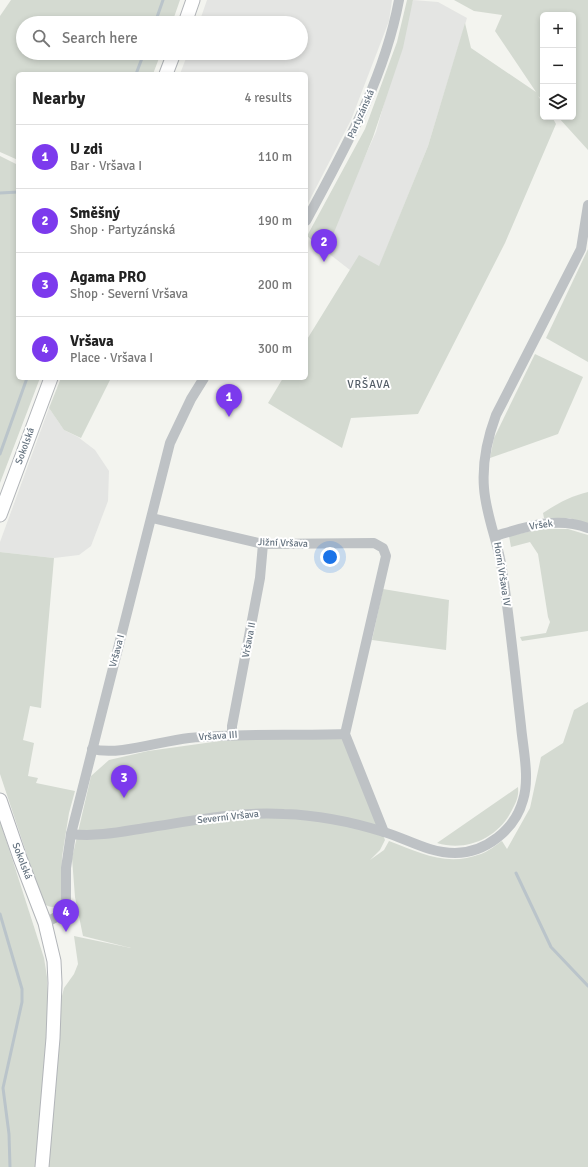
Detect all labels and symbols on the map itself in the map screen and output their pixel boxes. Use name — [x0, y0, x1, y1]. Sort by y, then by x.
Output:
street label: Partyzánská — [345, 88, 377, 140]
pin: 2 — [311, 229, 337, 262]
district label: VRŠAVA — [347, 377, 391, 391]
pin: 1 — [216, 384, 242, 417]
street label: Sokolská — [13, 426, 37, 466]
street label: Vršek — [528, 517, 554, 533]
street label: Jižní Vršava — [258, 536, 308, 550]
street label: Horní Vršava IV — [491, 541, 513, 607]
your location — [320, 547, 340, 567]
street label: Vršava II — [240, 621, 258, 659]
street label: Vršava I — [107, 633, 127, 669]
street label: Vršava III — [198, 729, 238, 743]
pin: 3 — [111, 765, 137, 798]
street label: Severní Vršava — [197, 808, 259, 826]
street label: Sokolská — [10, 841, 34, 881]
pin: 4 — [53, 899, 79, 932]

